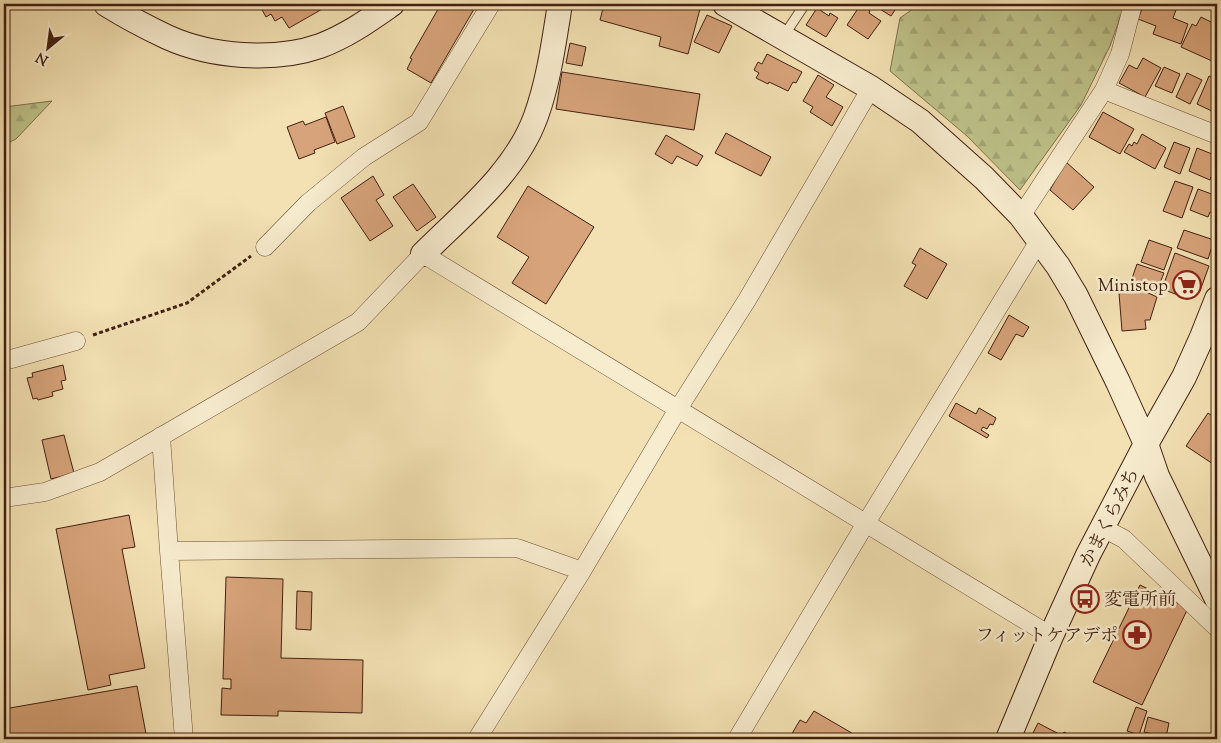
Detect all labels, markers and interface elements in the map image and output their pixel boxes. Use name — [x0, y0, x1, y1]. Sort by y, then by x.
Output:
north arrow — [22, 22, 72, 72]
text: N — [33, 46, 52, 69]
supermarket icon: Ministop — [1172, 270, 1202, 300]
place label: Ministop — [1098, 274, 1168, 300]
street label: かまくらみち — [1075, 464, 1147, 572]
bus stop icon: 変電所前 — [1070, 584, 1100, 614]
place label: 変電所前 — [1104, 588, 1176, 614]
pharmacy icon: フィットケアデポ — [1122, 620, 1152, 650]
place label: フィットケアデポ — [976, 624, 1118, 650]

